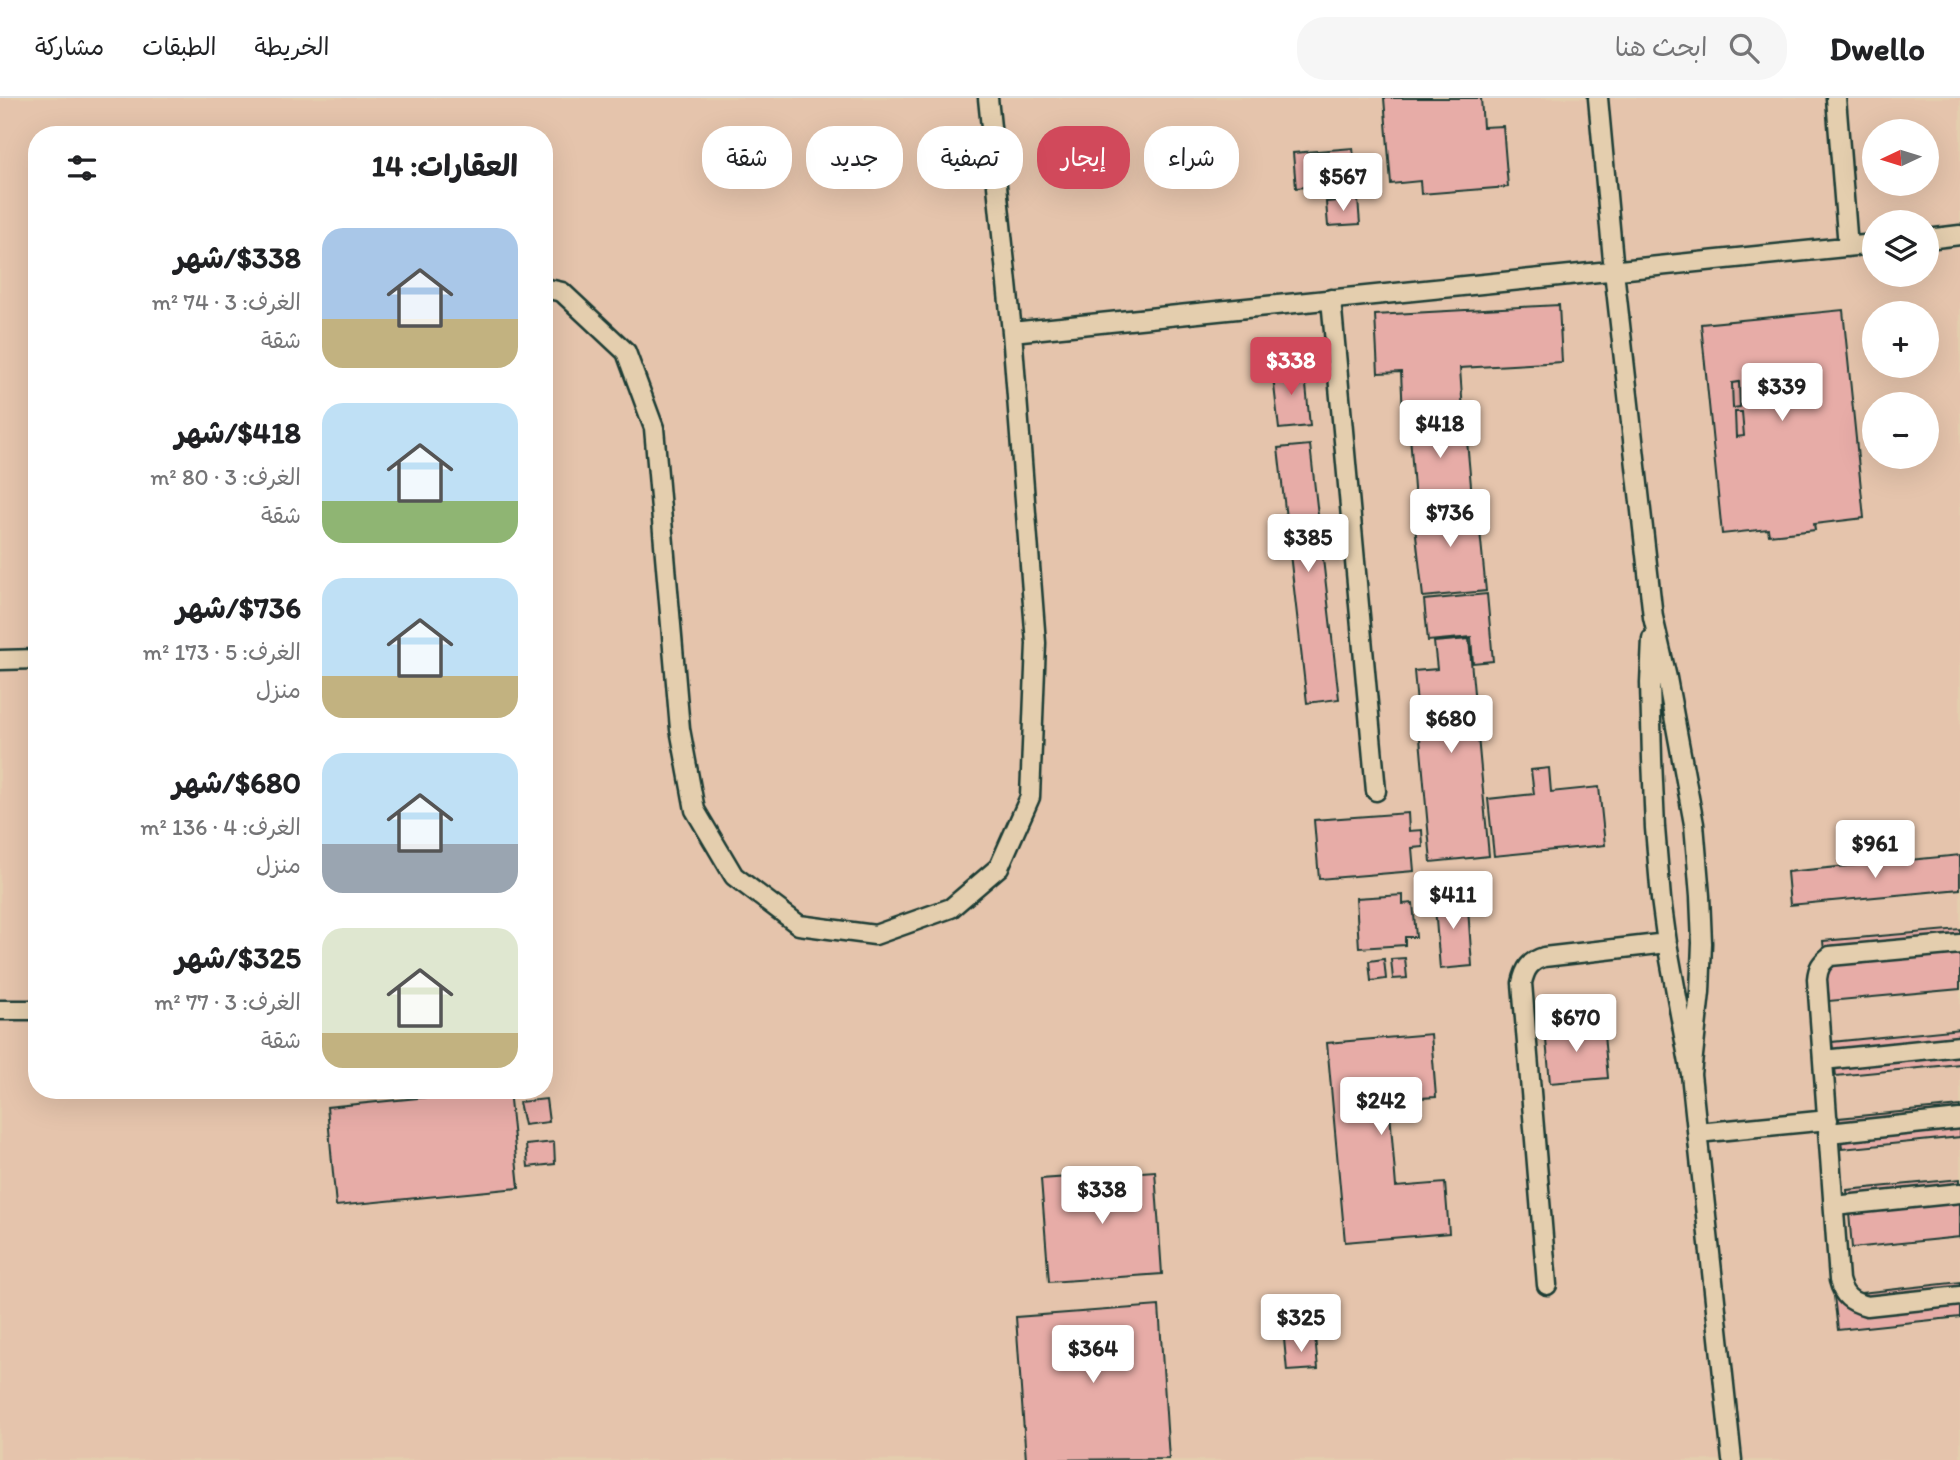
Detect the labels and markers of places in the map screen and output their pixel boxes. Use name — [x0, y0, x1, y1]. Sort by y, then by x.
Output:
pin: $567 — [1302, 153, 1384, 213]
pin: $338 — [1250, 338, 1332, 397]
pin: $339 — [1741, 364, 1823, 423]
pin: $418 — [1399, 400, 1481, 460]
pin: $736 — [1409, 490, 1491, 549]
pin: $385 — [1267, 514, 1349, 574]
pin: $680 — [1410, 696, 1492, 755]
pin: $961 — [1834, 820, 1916, 880]
pin: $411 — [1412, 872, 1494, 931]
pin: $670 — [1535, 995, 1617, 1054]
pin: $242 — [1340, 1077, 1422, 1137]
pin: $338 — [1061, 1166, 1143, 1226]
pin: $325 — [1260, 1294, 1342, 1354]
pin: $364 — [1052, 1326, 1134, 1385]

